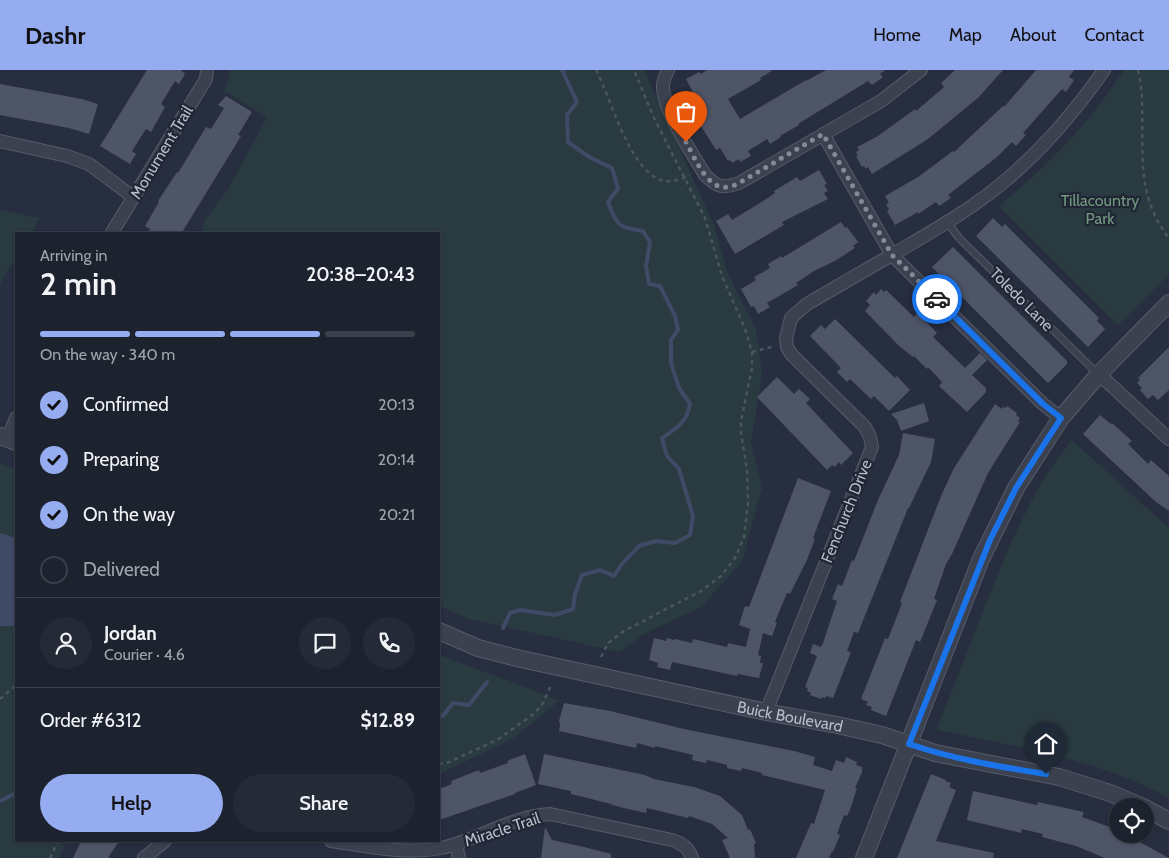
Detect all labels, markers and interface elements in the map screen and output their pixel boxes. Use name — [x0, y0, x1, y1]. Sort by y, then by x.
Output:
text: Dashr — [25, 21, 85, 50]
text: Home — [873, 24, 921, 46]
text: Map — [949, 24, 982, 46]
text: About — [1010, 24, 1056, 46]
text: Contact — [1084, 24, 1144, 46]
pin — [665, 91, 707, 142]
icon: bag — [672, 98, 700, 126]
street label: Monument Trail — [126, 102, 197, 203]
park label: Tillacountry Park — [1061, 191, 1139, 228]
text: Arriving in — [40, 246, 107, 265]
text: 20:38–20:43 — [306, 263, 415, 286]
text: 2 min — [40, 264, 117, 303]
street label: Toledo Lane — [986, 264, 1057, 335]
courier — [912, 274, 962, 324]
icon: car — [923, 285, 951, 313]
text: On the way · 340 m — [40, 345, 175, 364]
icon: check — [40, 391, 68, 419]
text: Confirmed — [83, 393, 169, 416]
text: 20:13 — [378, 395, 415, 414]
icon: check — [40, 446, 68, 474]
text: Preparing — [83, 448, 159, 471]
text: 20:14 — [378, 450, 415, 469]
street label: Fenchurch Drive — [817, 457, 876, 565]
icon: check — [40, 501, 68, 529]
text: On the way — [83, 503, 175, 526]
text: 20:21 — [379, 505, 415, 524]
text: Delivered — [83, 558, 160, 581]
button: person — [40, 617, 92, 669]
button: chat — [299, 617, 351, 669]
button: phone — [363, 617, 415, 669]
text: Jordan — [104, 622, 157, 645]
text: Courier · 4.6 — [104, 645, 185, 664]
street label: Buick Boulevard — [735, 697, 845, 736]
text: Order #6312 — [40, 709, 141, 732]
text: $12.89 — [361, 709, 415, 732]
pin — [1025, 723, 1067, 774]
icon: home — [1032, 730, 1060, 758]
button: Help — [40, 774, 223, 832]
button: Share — [233, 774, 415, 832]
map controls — [1109, 798, 1154, 843]
button: locate — [1109, 798, 1154, 843]
street label: Miracle Trail — [462, 808, 543, 851]

